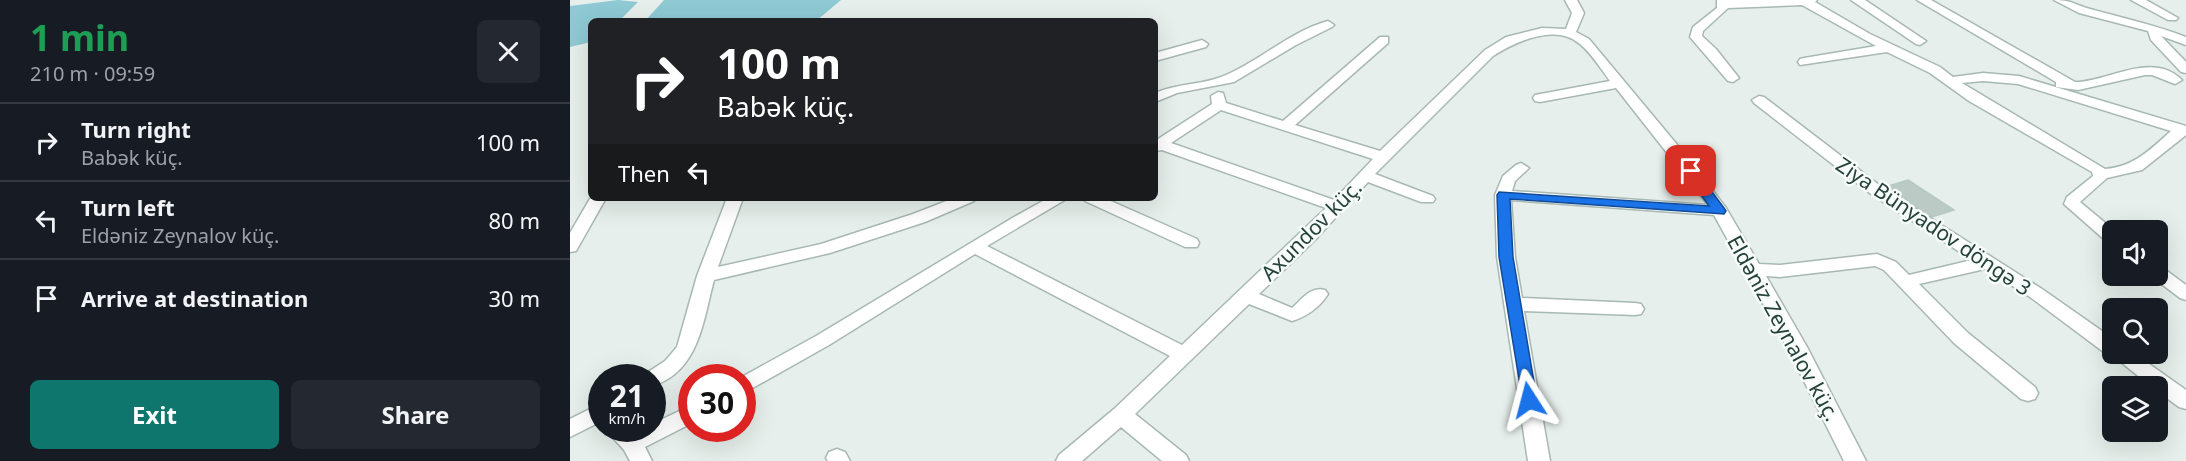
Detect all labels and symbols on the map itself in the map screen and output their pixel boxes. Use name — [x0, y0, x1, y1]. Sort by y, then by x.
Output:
pin — [1665, 145, 1716, 196]
street label: Ziya Bünyadov döngə 3 — [1831, 150, 2037, 302]
street label: Axundov küç. — [1255, 174, 1367, 286]
street label: Eldəniz Zeynalov küç. — [1721, 230, 1847, 426]
speed limit sign: 30 — [678, 364, 756, 442]
position arrow — [1497, 368, 1561, 432]

